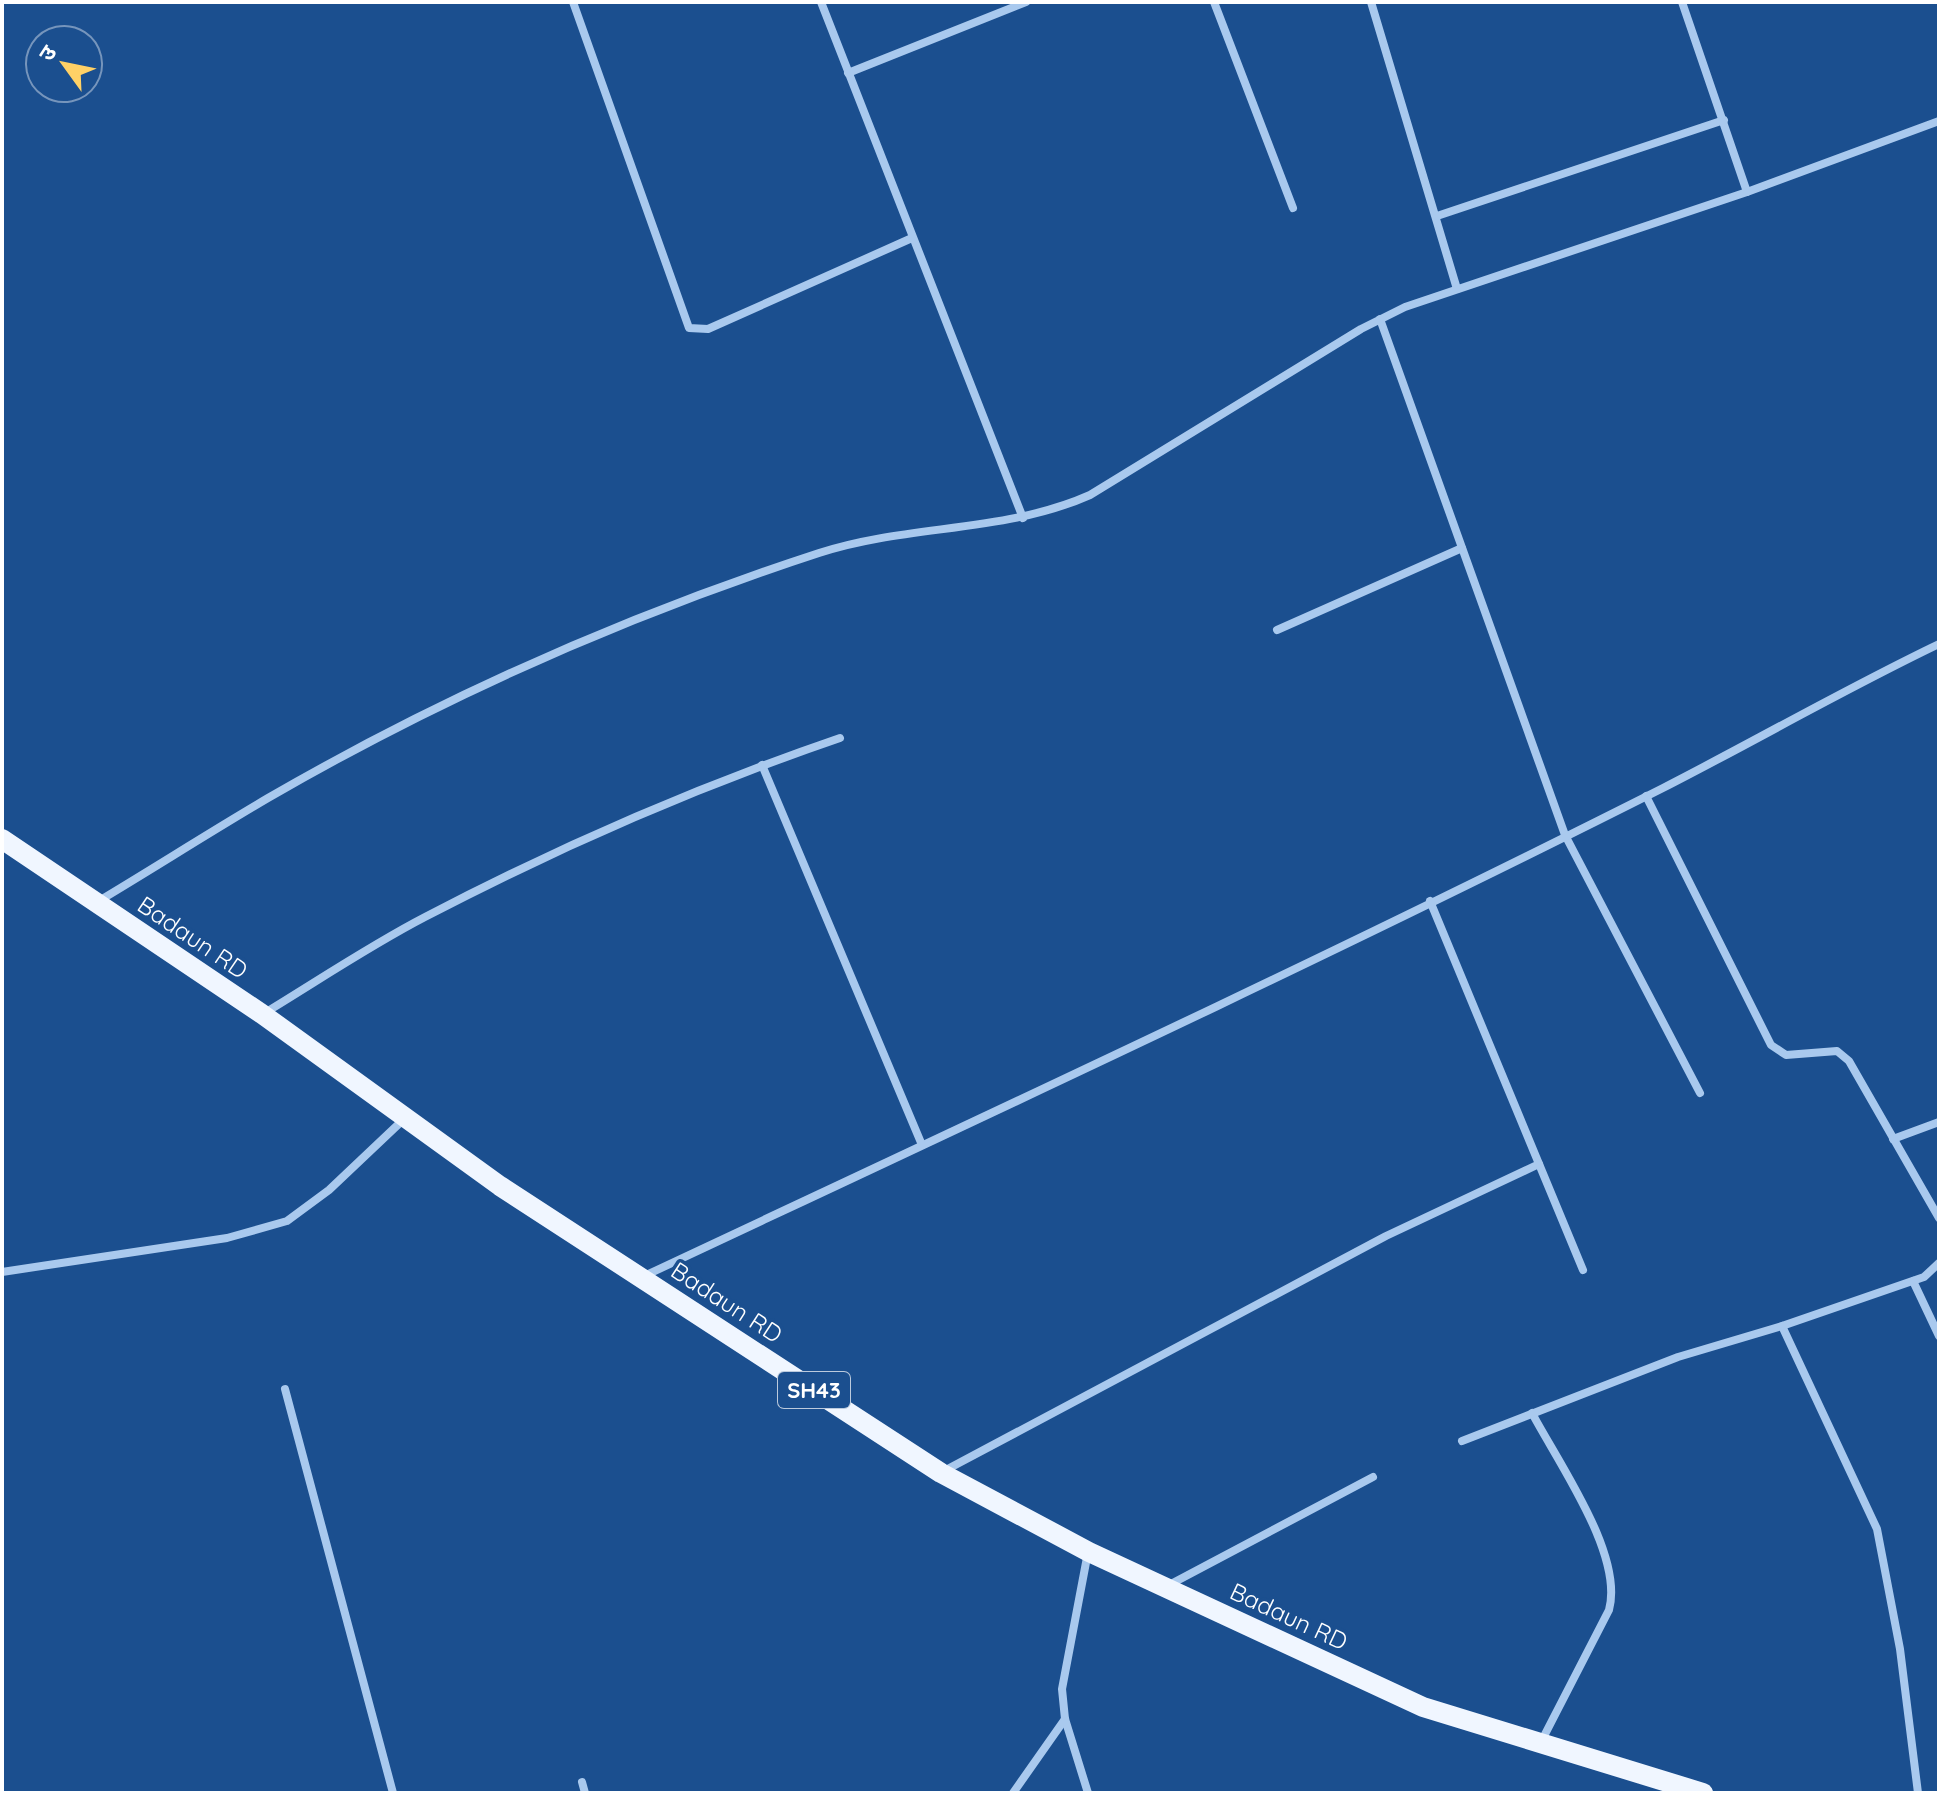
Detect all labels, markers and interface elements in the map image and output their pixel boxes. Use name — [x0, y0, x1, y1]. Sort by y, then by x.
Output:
north arrow — [24, 24, 104, 104]
text: उ — [32, 39, 63, 66]
street label: Badaun RD — [132, 889, 254, 985]
street label: Badaun RD — [666, 1255, 788, 1349]
road number: SH43 — [778, 1372, 850, 1408]
street label: Badaun RD — [1225, 1576, 1353, 1656]

